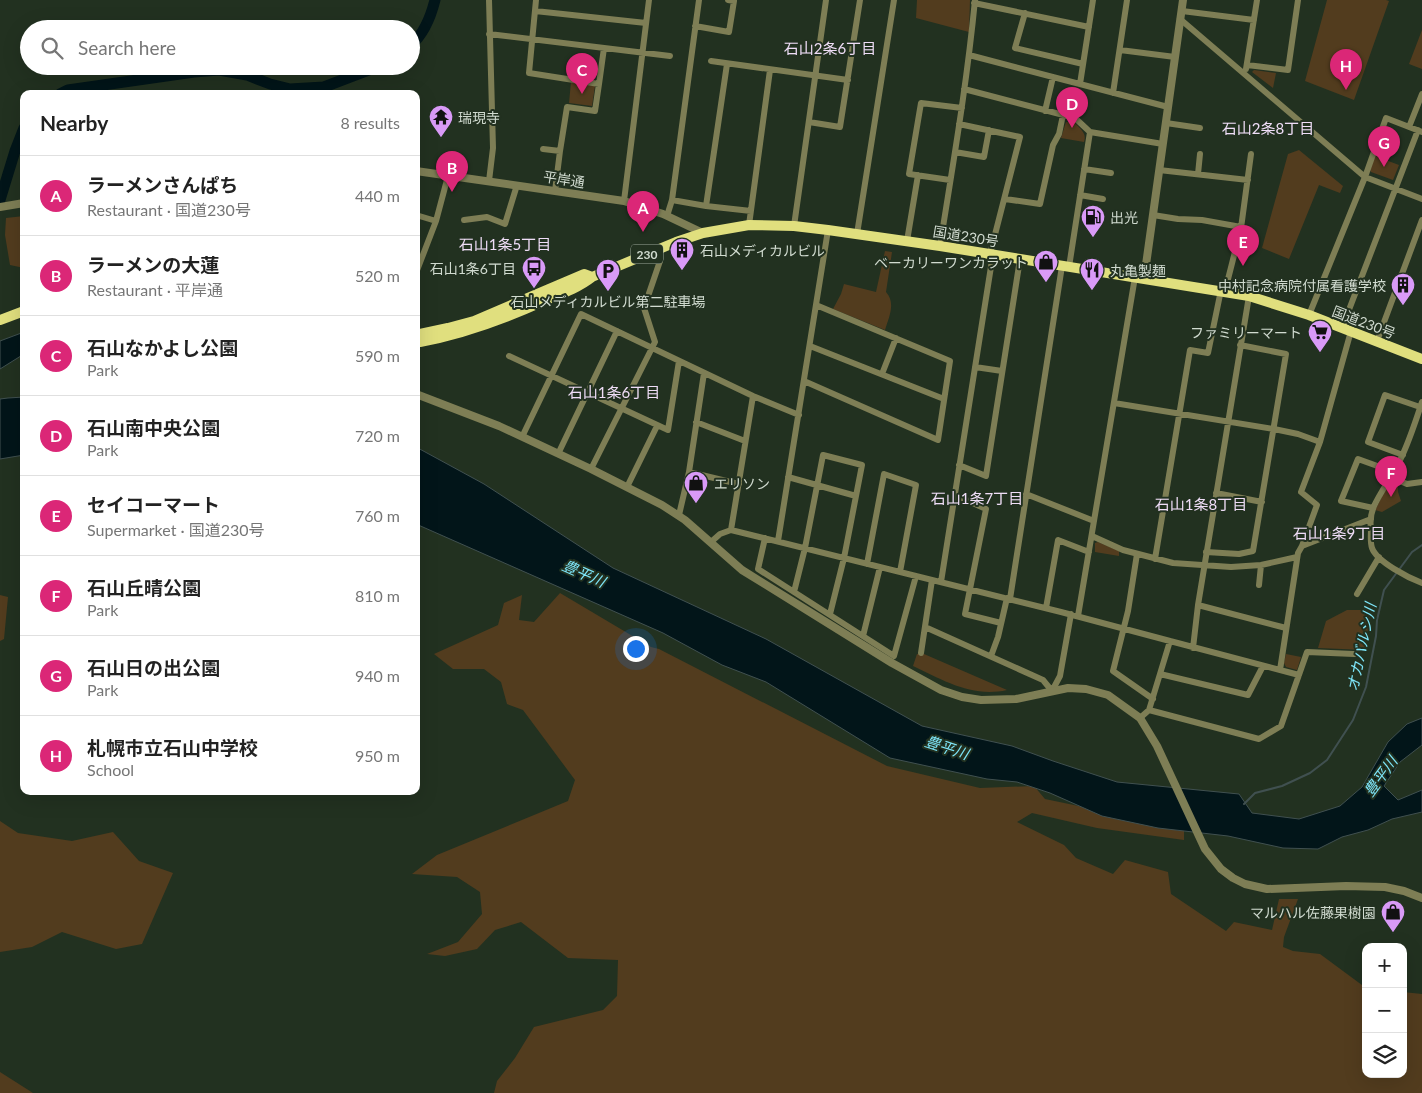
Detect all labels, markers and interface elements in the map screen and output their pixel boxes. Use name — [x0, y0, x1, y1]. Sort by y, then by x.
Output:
search box — [20, 20, 420, 75]
icon: search — [38, 34, 66, 62]
text: Search here — [78, 36, 176, 59]
district label: 石山2条6丁目 — [784, 39, 876, 57]
pin: H — [1330, 49, 1362, 90]
pin: C — [566, 53, 598, 94]
pin: D — [1056, 87, 1088, 128]
temple icon: 瑞現寺 — [428, 104, 454, 138]
place label: 瑞現寺 — [458, 109, 500, 126]
text: Nearby — [40, 110, 108, 135]
text: 8 results — [340, 113, 400, 132]
district label: 石山2条8丁目 — [1222, 119, 1314, 137]
pin: G — [1368, 126, 1400, 167]
pin: B — [436, 151, 468, 192]
street label: 平岸通 — [542, 167, 586, 191]
text: ラーメンさんぱち — [87, 173, 238, 196]
text: A — [50, 186, 62, 205]
text: 440 m — [355, 186, 400, 205]
pin: A — [627, 191, 659, 232]
text: Restaurant · 国道230号 — [87, 200, 251, 219]
fuel station icon: 出光 — [1080, 204, 1106, 238]
place label: 出光 — [1110, 209, 1138, 226]
street label: 国道230号 — [932, 222, 1000, 250]
pin: E — [1227, 225, 1259, 266]
district label: 石山1条5丁目 — [459, 235, 551, 253]
building icon: 石山メディカルビル — [669, 237, 695, 271]
place label: 石山メディカルビル — [700, 242, 825, 259]
road number: 230 — [631, 244, 663, 264]
shop icon: ベーカリーワンカラット — [1033, 249, 1059, 283]
text: ラーメンの大蓮 — [87, 253, 219, 276]
place label: ベーカリーワンカラット — [874, 254, 1028, 271]
bus stop icon: 石山1条6丁目 — [521, 255, 547, 289]
restaurant icon: 丸亀製麺 — [1079, 257, 1105, 291]
parking icon: 石山メディカルビル第二駐車場 — [595, 258, 621, 292]
place label: 石山1条6丁目 — [430, 260, 516, 277]
place label: 丸亀製麺 — [1110, 262, 1166, 279]
text: B — [51, 266, 61, 285]
text: 520 m — [355, 266, 400, 285]
building icon: 中村記念病院付属看護学校 — [1390, 272, 1416, 306]
place label: 中村記念病院付属看護学校 — [1218, 277, 1386, 294]
text: Restaurant · 平岸通 — [87, 280, 223, 299]
place label: 石山メディカルビル第二駐車場 — [510, 293, 706, 310]
street label: 国道230号 — [1330, 302, 1398, 342]
supermarket icon: ファミリーマート — [1307, 319, 1333, 353]
place label: ファミリーマート — [1190, 324, 1302, 341]
text: 石山なかよし公園 — [87, 336, 238, 359]
text: C — [51, 346, 61, 365]
text: 590 m — [355, 346, 400, 365]
text: Park — [87, 360, 118, 379]
district label: 石山1条6丁目 — [568, 383, 660, 401]
text: 石山南中央公園 — [87, 416, 220, 439]
text: D — [50, 426, 62, 445]
text: 720 m — [355, 426, 400, 445]
text: Park — [87, 440, 118, 459]
pin: F — [1375, 456, 1407, 497]
shop icon: エリソン — [683, 470, 709, 504]
place label: エリソン — [714, 475, 770, 492]
district label: 石山1条7丁目 — [931, 489, 1023, 507]
text: セイコーマート — [87, 493, 220, 516]
district label: 石山1条8丁目 — [1155, 495, 1247, 513]
text: E — [51, 506, 61, 525]
text: 760 m — [355, 506, 400, 525]
text: Supermarket · 国道230号 — [87, 520, 265, 539]
district label: 石山1条9丁目 — [1293, 524, 1385, 542]
water label: 豊平川 — [560, 556, 610, 591]
text: 石山丘晴公園 — [87, 576, 201, 599]
text: F — [51, 586, 61, 605]
text: 810 m — [355, 586, 400, 605]
water label: オカバルシ川 — [1343, 599, 1380, 693]
text: Park — [87, 600, 118, 619]
your location — [623, 636, 649, 662]
text: 石山日の出公園 — [87, 656, 220, 679]
text: G — [50, 666, 62, 685]
text: 940 m — [355, 666, 400, 685]
text: Park — [87, 680, 118, 699]
water label: 豊平川 — [923, 731, 973, 763]
text: 札幌市立石山中学校 — [87, 736, 258, 759]
text: H — [50, 746, 62, 765]
text: 950 m — [355, 746, 400, 765]
water label: 豊平川 — [1359, 751, 1402, 799]
text: School — [87, 760, 134, 779]
shop icon: マルハル佐藤果樹園 — [1380, 899, 1406, 933]
place label: マルハル佐藤果樹園 — [1250, 904, 1376, 921]
map controls — [1362, 943, 1407, 1078]
button: + — [1362, 943, 1407, 988]
button: − — [1362, 988, 1407, 1033]
button: layers — [1362, 1033, 1407, 1078]

